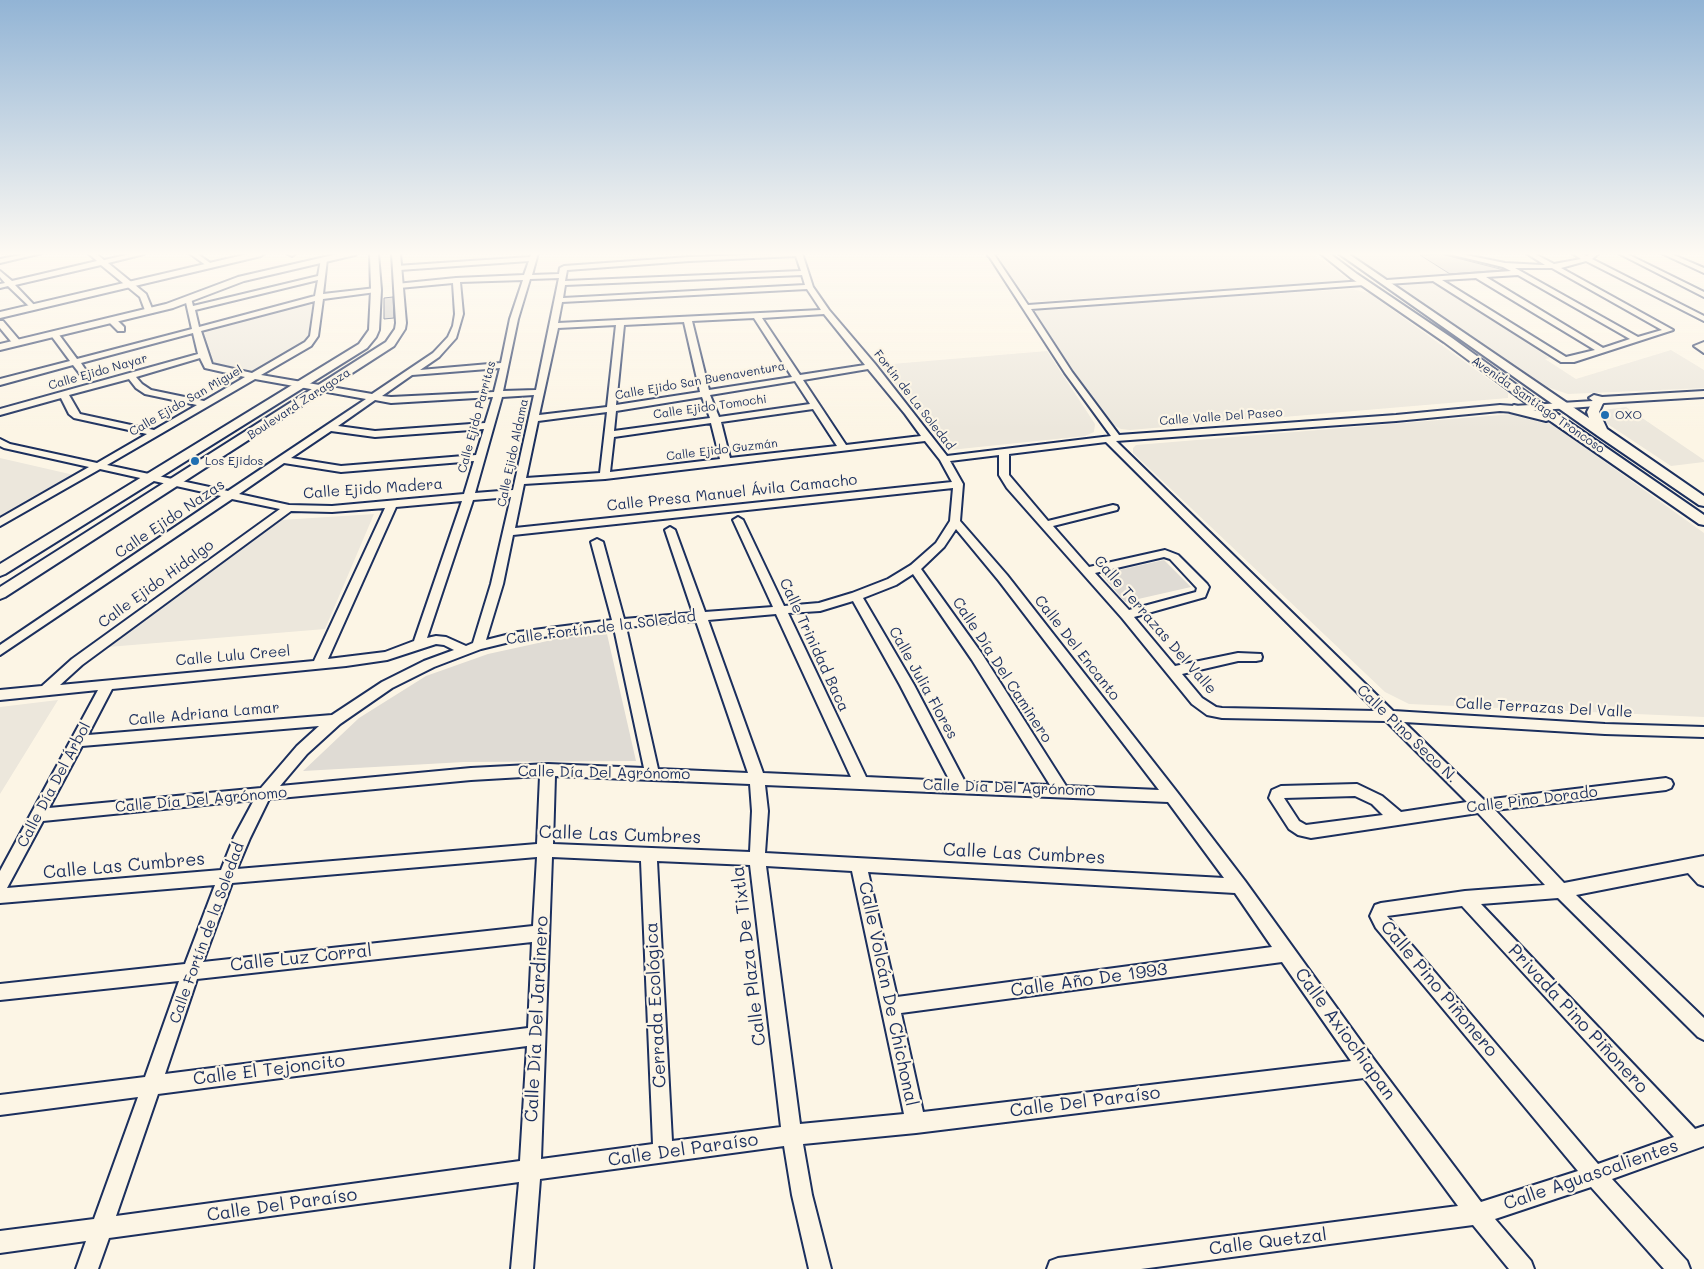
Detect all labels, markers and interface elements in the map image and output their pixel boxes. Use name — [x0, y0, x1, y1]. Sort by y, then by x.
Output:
street label: Fortin de La Soledad — [871, 347, 957, 453]
street label: Calle Ejido Nayar — [47, 351, 149, 393]
street label: Avenida Santiago Troncoso — [1469, 354, 1607, 456]
street label: Calle Ejido Parritas — [455, 359, 499, 475]
street label: Calle Ejido San Buenaventura — [614, 359, 786, 403]
street label: Calle Ejido San Miguel — [127, 363, 245, 439]
street label: Boulevard Zaragoza — [245, 365, 353, 443]
street label: Calle Ejido Tomochi — [652, 392, 768, 422]
street label: Calle Ejido Aldama — [495, 398, 531, 508]
street label: Calle Valle Del Paseo — [1159, 406, 1283, 428]
place label: OXO — [1615, 408, 1642, 422]
marker: OXO — [1599, 409, 1611, 421]
street label: Calle Ejido Guzmán — [665, 436, 779, 464]
place label: Los Ejidos — [205, 454, 263, 468]
marker: Los Ejidos — [189, 455, 201, 467]
street label: Calle Presa Manuel Ávila Camacho — [606, 471, 858, 515]
street label: Calle Ejido Madera — [303, 475, 443, 503]
street label: Calle Ejido Nazas — [112, 476, 228, 562]
street label: Calle Ejido Hidalgo — [95, 536, 217, 632]
street label: Calle Terrazas Del Valle — [1090, 552, 1220, 698]
street label: Calle Trinidad Baca — [775, 575, 853, 715]
street label: Calle Del Encanto — [1030, 592, 1124, 704]
street label: Calle Día Del Caminero — [948, 594, 1056, 746]
street label: Calle Fortín de la Soledad — [505, 607, 697, 649]
street label: Calle Julia Flores — [885, 624, 961, 742]
street label: Calle Lulu Creel — [175, 642, 291, 670]
street label: Calle Pino Seco N. — [1353, 681, 1461, 787]
street label: Calle Terrazas Del Valle — [1455, 694, 1633, 722]
street label: Calle Adriana Lamar — [128, 698, 280, 730]
street label: Calle Día Del Árbol — [13, 719, 95, 851]
street label: Calle Día Del Agrónomo — [518, 762, 690, 784]
street label: Calle Día Del Agrónomo — [922, 776, 1096, 800]
street label: Calle Pino Dorado — [1465, 783, 1599, 817]
street label: Calle Día Del Agrónomo — [114, 784, 288, 816]
street label: Calle Las Cumbres — [538, 821, 702, 849]
street label: Calle Las Cumbres — [942, 839, 1106, 869]
street label: Calle Fortín de la Soledad — [166, 840, 248, 1026]
street label: Calle Las Cumbres — [42, 848, 206, 884]
street label: Calle Plaza De Tixtla — [727, 865, 771, 1047]
street label: Calle Volcán De Chichonal — [854, 880, 922, 1108]
street label: Calle Día Del Jardinero — [521, 915, 553, 1123]
street label: Calle Pino Piñonero — [1376, 917, 1502, 1061]
street label: Cerrada Ecológica — [641, 921, 671, 1089]
street label: Calle Luz Corral — [229, 940, 373, 976]
street label: Privada Pino Piñonero — [1503, 940, 1653, 1098]
street label: Calle Año De 1993 — [1009, 958, 1169, 1002]
street label: Calle Axiochiapan — [1290, 964, 1400, 1104]
street label: Calle El Tejoncito — [192, 1050, 346, 1090]
street label: Calle Del Paraíso — [1009, 1082, 1161, 1122]
street label: Calle Del Paraíso — [607, 1129, 759, 1171]
street label: Calle Aguascalientes — [1501, 1135, 1681, 1215]
street label: Calle Del Paraíso — [206, 1184, 358, 1226]
street label: Calle Quetzal — [1208, 1224, 1328, 1260]

